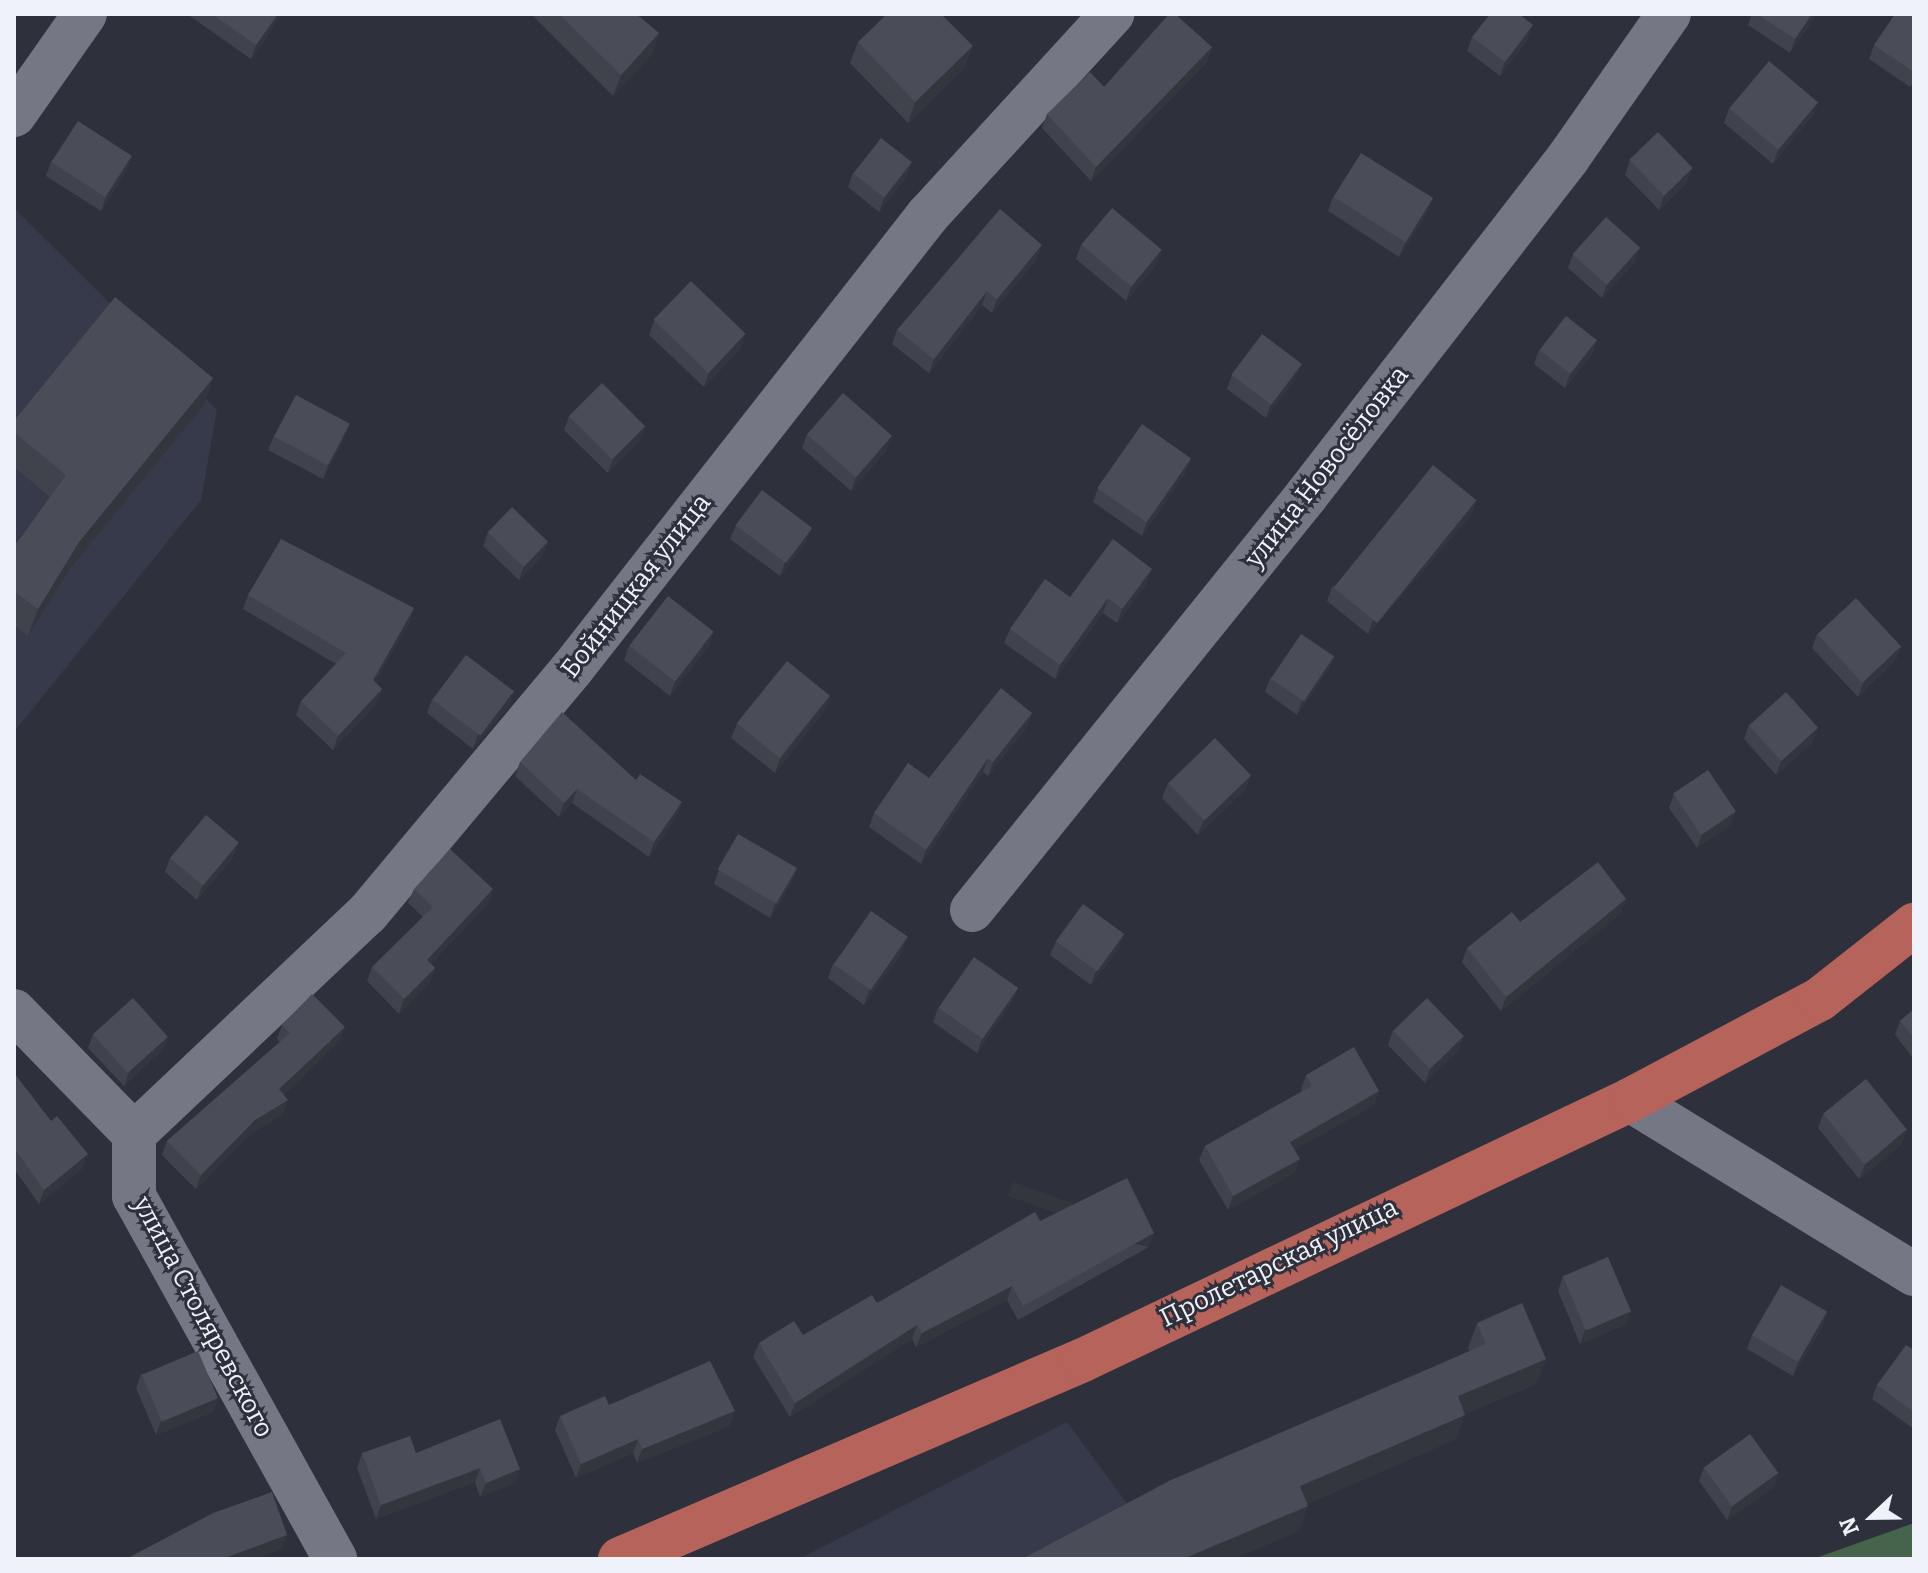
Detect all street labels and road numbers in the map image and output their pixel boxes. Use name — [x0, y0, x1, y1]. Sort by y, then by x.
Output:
street label: улица Новосёловка — [1239, 360, 1415, 574]
street label: Бойницкая улица — [555, 488, 717, 684]
street label: улица Столяревского — [126, 1191, 280, 1443]
street label: Пролетарская улица — [1155, 1192, 1403, 1334]

